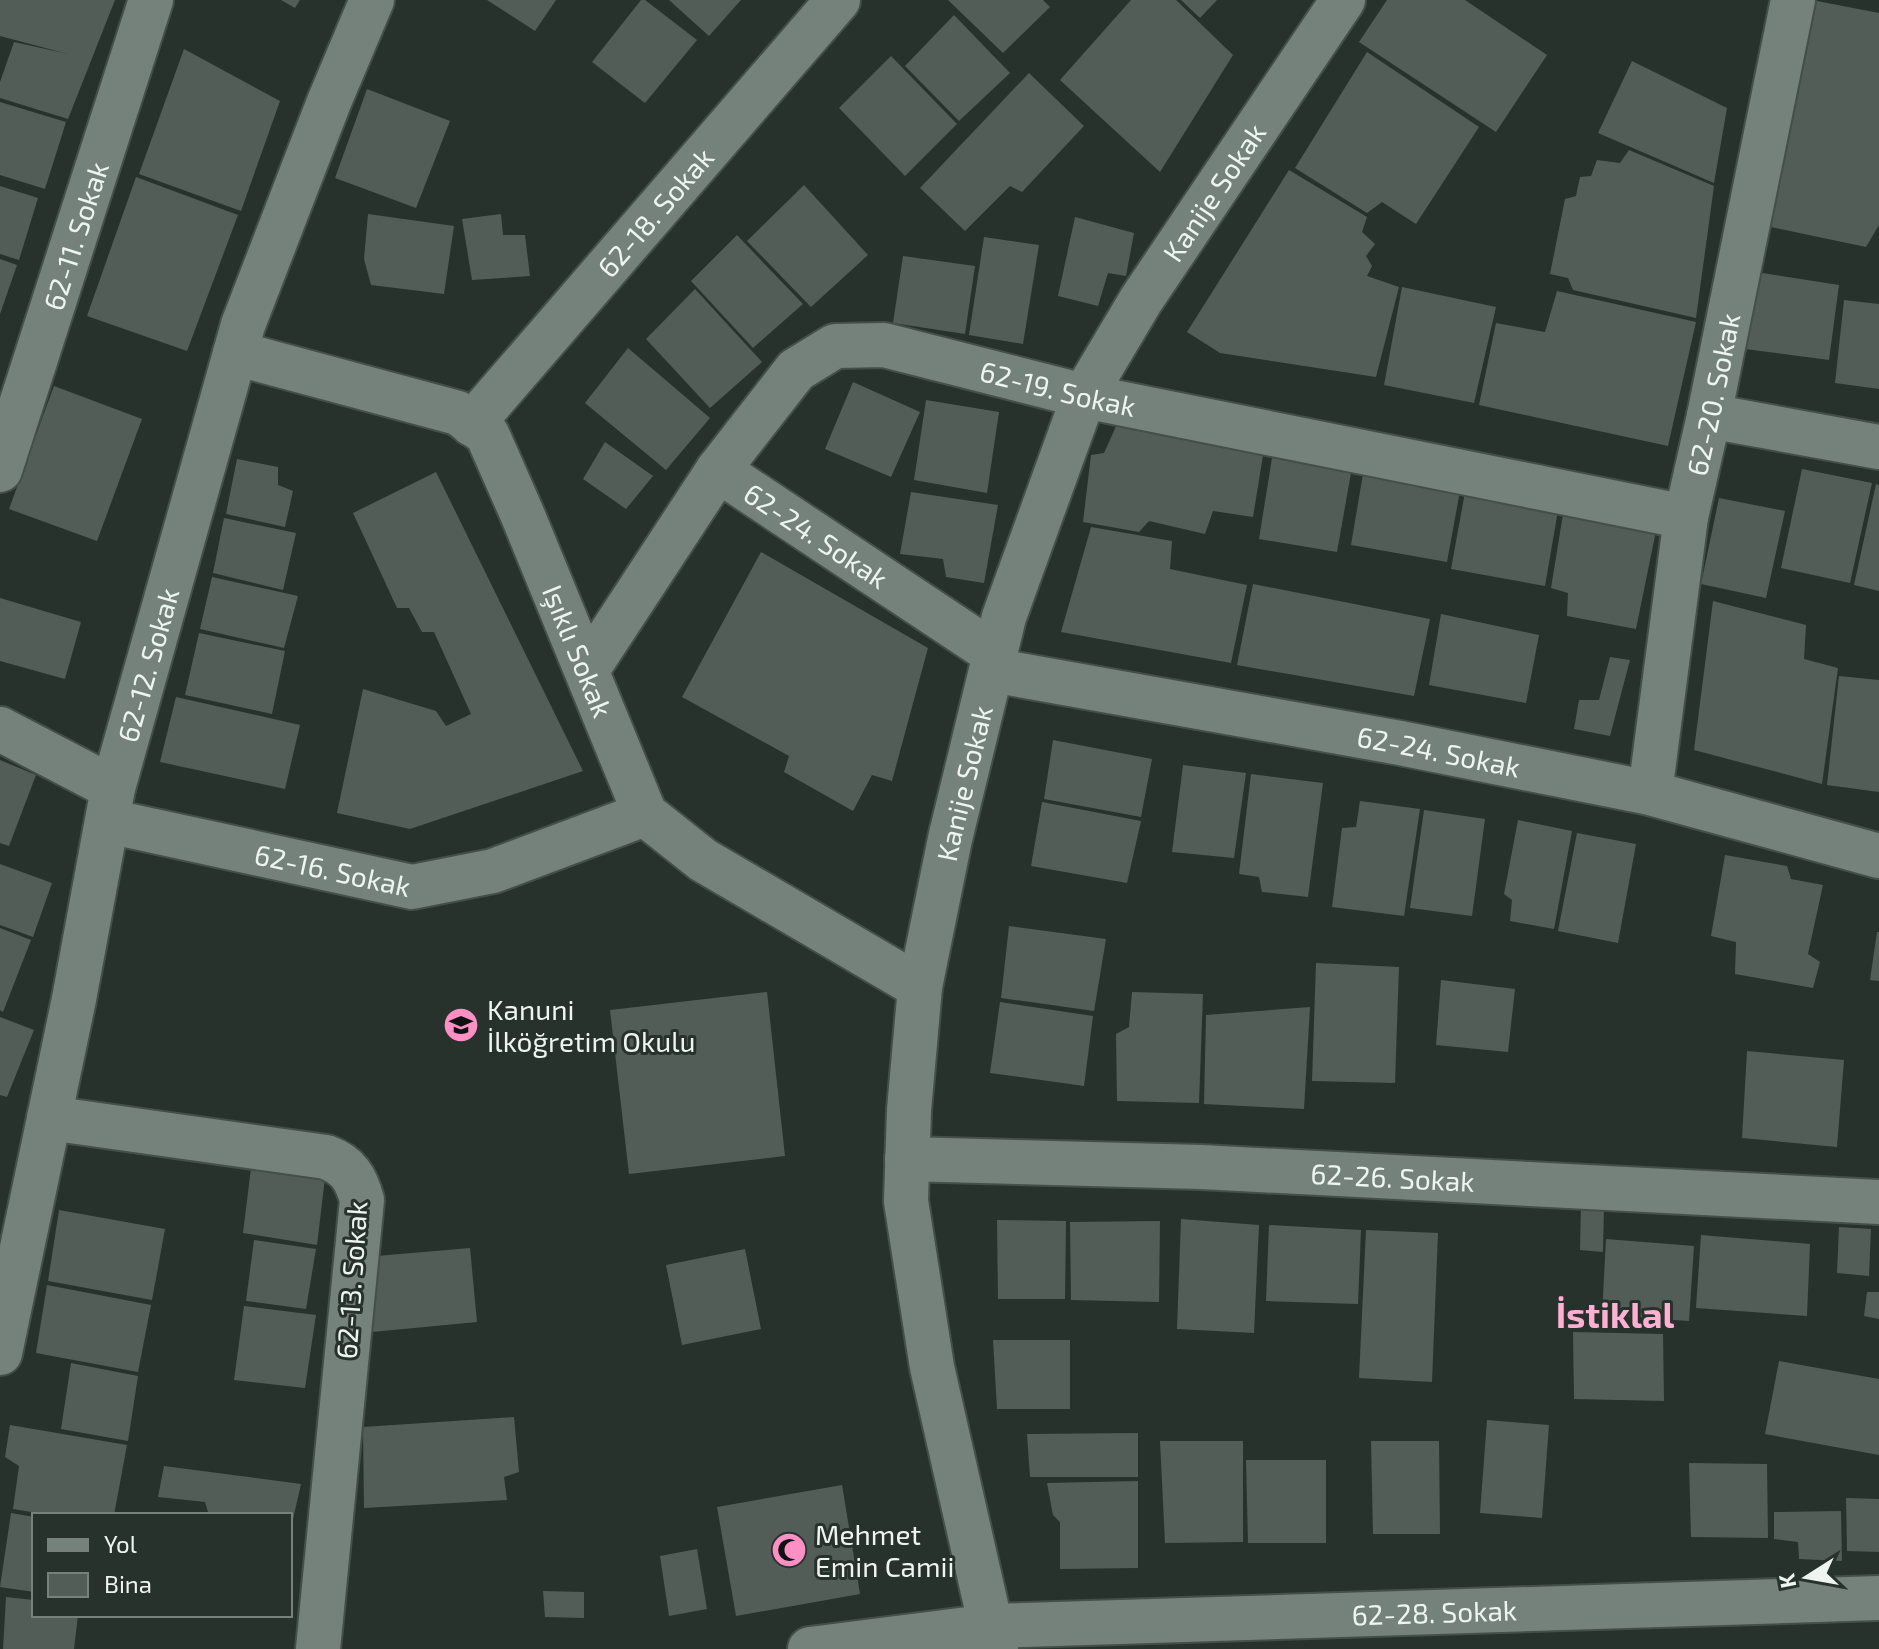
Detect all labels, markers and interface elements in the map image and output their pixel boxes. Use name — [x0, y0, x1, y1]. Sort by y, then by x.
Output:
street label: Kanije Sokak — [1155, 117, 1272, 268]
street label: 62-18. Sokak — [590, 140, 720, 284]
street label: 62-11. Sokak — [36, 157, 115, 314]
street label: 62-20. Sokak — [1679, 310, 1746, 479]
street label: 62-19. Sokak — [977, 353, 1139, 423]
street label: 62-24. Sokak — [738, 475, 895, 595]
street label: Işıklı Sokak — [536, 580, 620, 722]
street label: 62-12. Sokak — [110, 584, 185, 746]
street label: Kanije Sokak — [929, 702, 999, 864]
street label: 62-24. Sokak — [1354, 719, 1523, 784]
street label: 62-16. Sokak — [252, 836, 414, 903]
place label: Kanuni İlköğretim Okulu — [487, 992, 696, 1058]
school or university icon: Kanuni İlköğretim Okulu — [442, 1006, 480, 1044]
street label: 62-26. Sokak — [1310, 1156, 1476, 1198]
street label: 62-13. Sokak — [329, 1200, 373, 1360]
district label: İstiklal — [1556, 1292, 1674, 1335]
legend — [32, 1513, 292, 1617]
place label: Mehmet Emin Camii — [815, 1517, 954, 1583]
text: Yol — [104, 1529, 137, 1558]
mosque icon: Mehmet Emin Camii — [770, 1531, 808, 1569]
north arrow — [1767, 1537, 1847, 1617]
text: Bina — [104, 1569, 152, 1598]
text: K — [1772, 1572, 1800, 1590]
street label: 62-28. Sokak — [1351, 1592, 1517, 1632]

